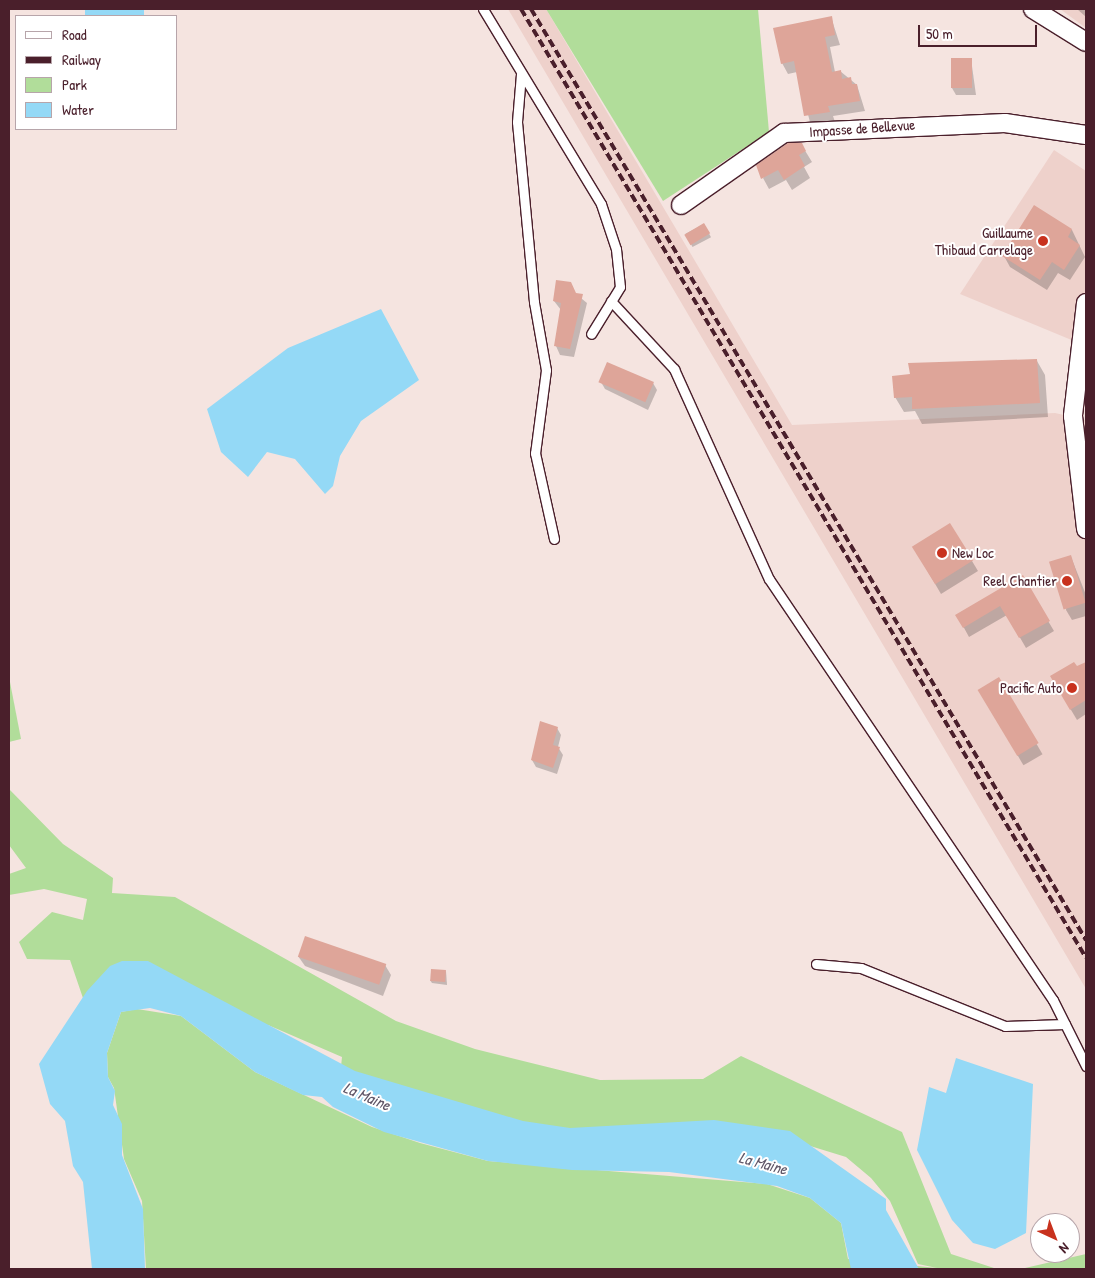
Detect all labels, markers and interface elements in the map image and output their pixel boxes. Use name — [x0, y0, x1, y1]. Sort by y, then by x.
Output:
legend — [15, 15, 178, 130]
scale bar — [920, 15, 1039, 47]
text: 50 m — [926, 23, 953, 44]
text: Road — [62, 24, 87, 45]
text: Railway — [62, 49, 101, 70]
text: Park — [62, 74, 87, 95]
text: Water — [62, 99, 94, 120]
street label: Impasse de Bellevue — [808, 115, 916, 141]
place label: Guillaume Thibaud Carrelage — [935, 223, 1033, 258]
marker: Guillaume Thibaud Carrelage — [1037, 235, 1049, 247]
place label: New Loc — [952, 544, 994, 562]
marker: New Loc — [936, 547, 948, 559]
place label: Reel Chantier — [983, 572, 1057, 590]
marker: Reel Chantier — [1061, 575, 1073, 587]
place label: Pacific Auto — [1000, 679, 1062, 697]
marker: Pacific Auto — [1066, 682, 1078, 694]
water label: La Maine — [341, 1078, 393, 1114]
water label: La Maine — [737, 1147, 789, 1179]
north arrow — [1030, 1213, 1080, 1263]
text: N — [1056, 1239, 1074, 1258]

